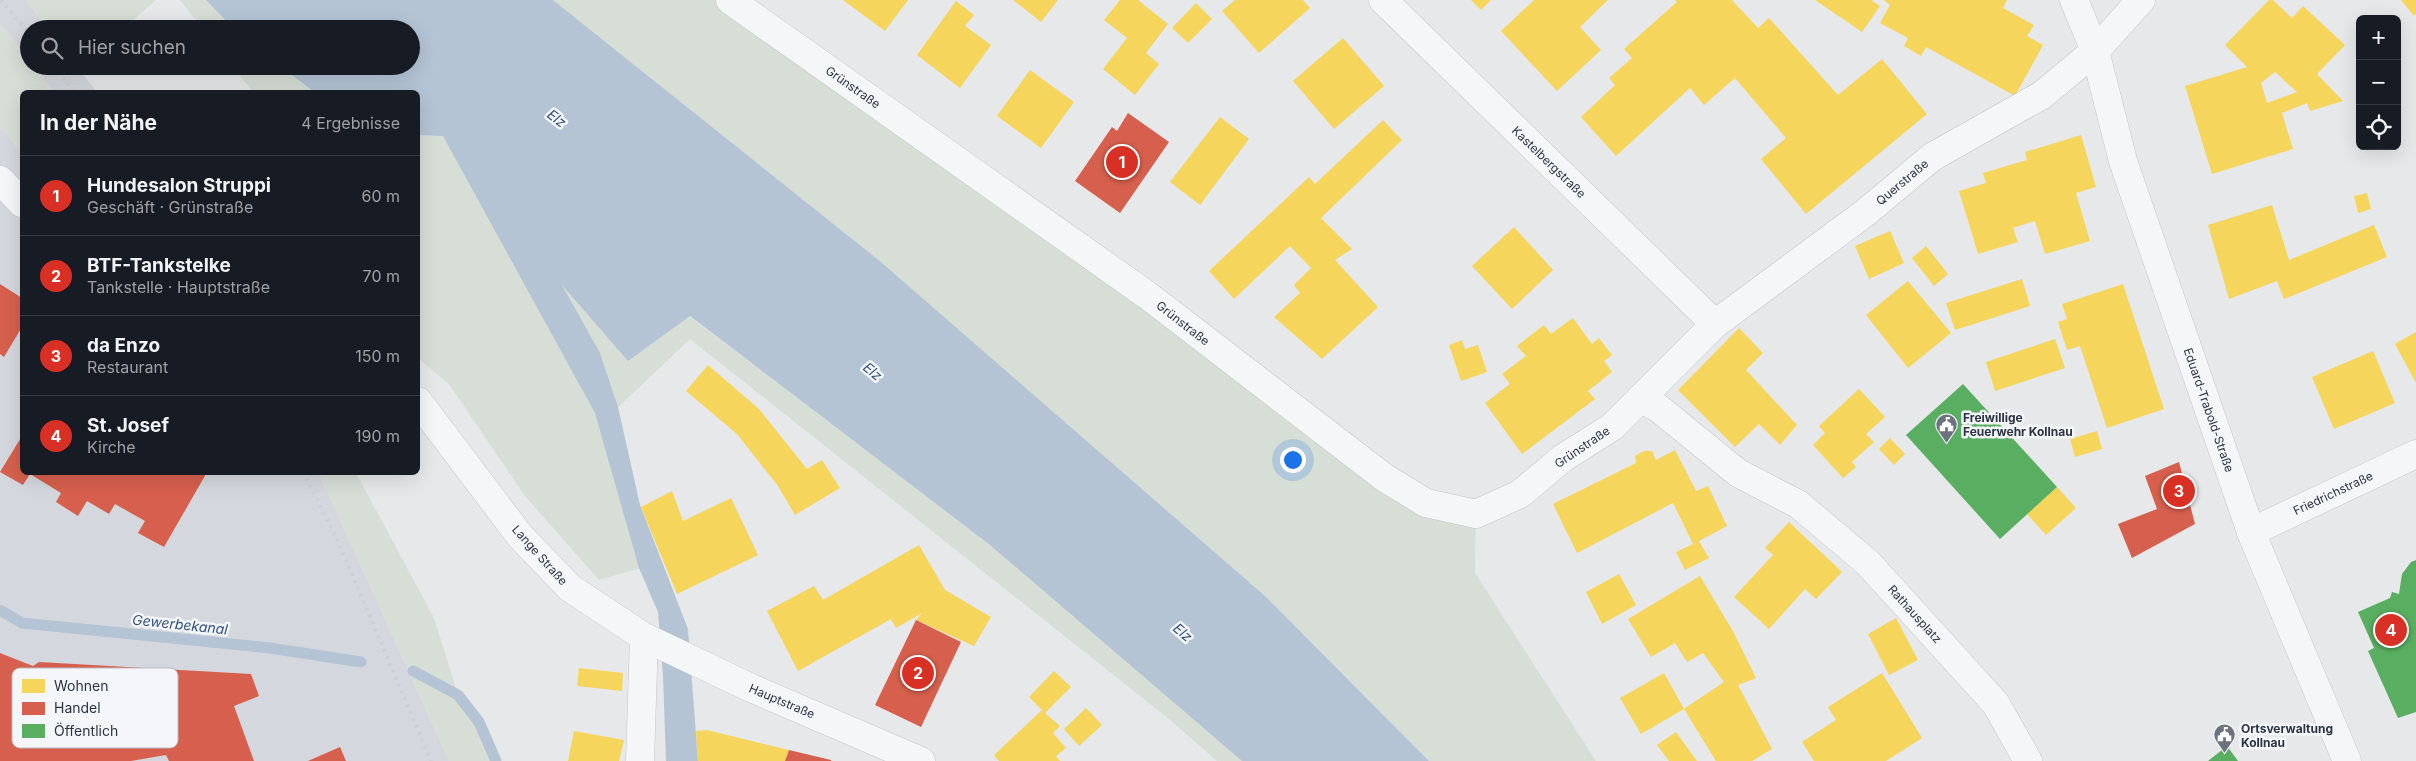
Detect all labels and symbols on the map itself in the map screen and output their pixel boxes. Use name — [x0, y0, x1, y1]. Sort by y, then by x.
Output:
street label: Grünstraße — [823, 63, 883, 111]
water label: Elz — [544, 105, 570, 131]
street label: Kastelbergstraße — [1509, 123, 1589, 201]
pin: 1 — [1106, 143, 1138, 181]
street label: Querstraße — [1873, 156, 1931, 208]
street label: Grünstraße — [1153, 298, 1213, 348]
street label: Eduard-Trabold-Straße — [2181, 346, 2237, 474]
water label: Elz — [860, 358, 886, 384]
place label: Freiwillige Feuerwehr Kollnau — [1963, 410, 2073, 439]
public building icon: Freiwillige Feuerwehr Kollnau — [1935, 412, 1959, 443]
street label: Grünstraße — [1551, 423, 1613, 471]
your location — [1280, 447, 1306, 473]
street label: Friedrichstraße — [2291, 468, 2375, 518]
pin: 3 — [2163, 472, 2195, 510]
street label: Lange Straße — [509, 522, 571, 588]
street label: Rathausplatz — [1885, 582, 1945, 646]
water label: Gewerbekanal — [131, 611, 229, 638]
pin: 4 — [2375, 611, 2407, 649]
water label: Elz — [1170, 619, 1196, 645]
pin: 2 — [902, 654, 934, 692]
legend — [12, 668, 178, 748]
text: Wohnen — [54, 677, 108, 694]
street label: Hauptstraße — [747, 680, 817, 722]
text: Handel — [54, 699, 101, 716]
place label: Ortsverwaltung Kollnau — [2241, 721, 2333, 750]
text: Öffentlich — [54, 722, 118, 739]
public building icon: Ortsverwaltung Kollnau — [2213, 723, 2237, 754]

